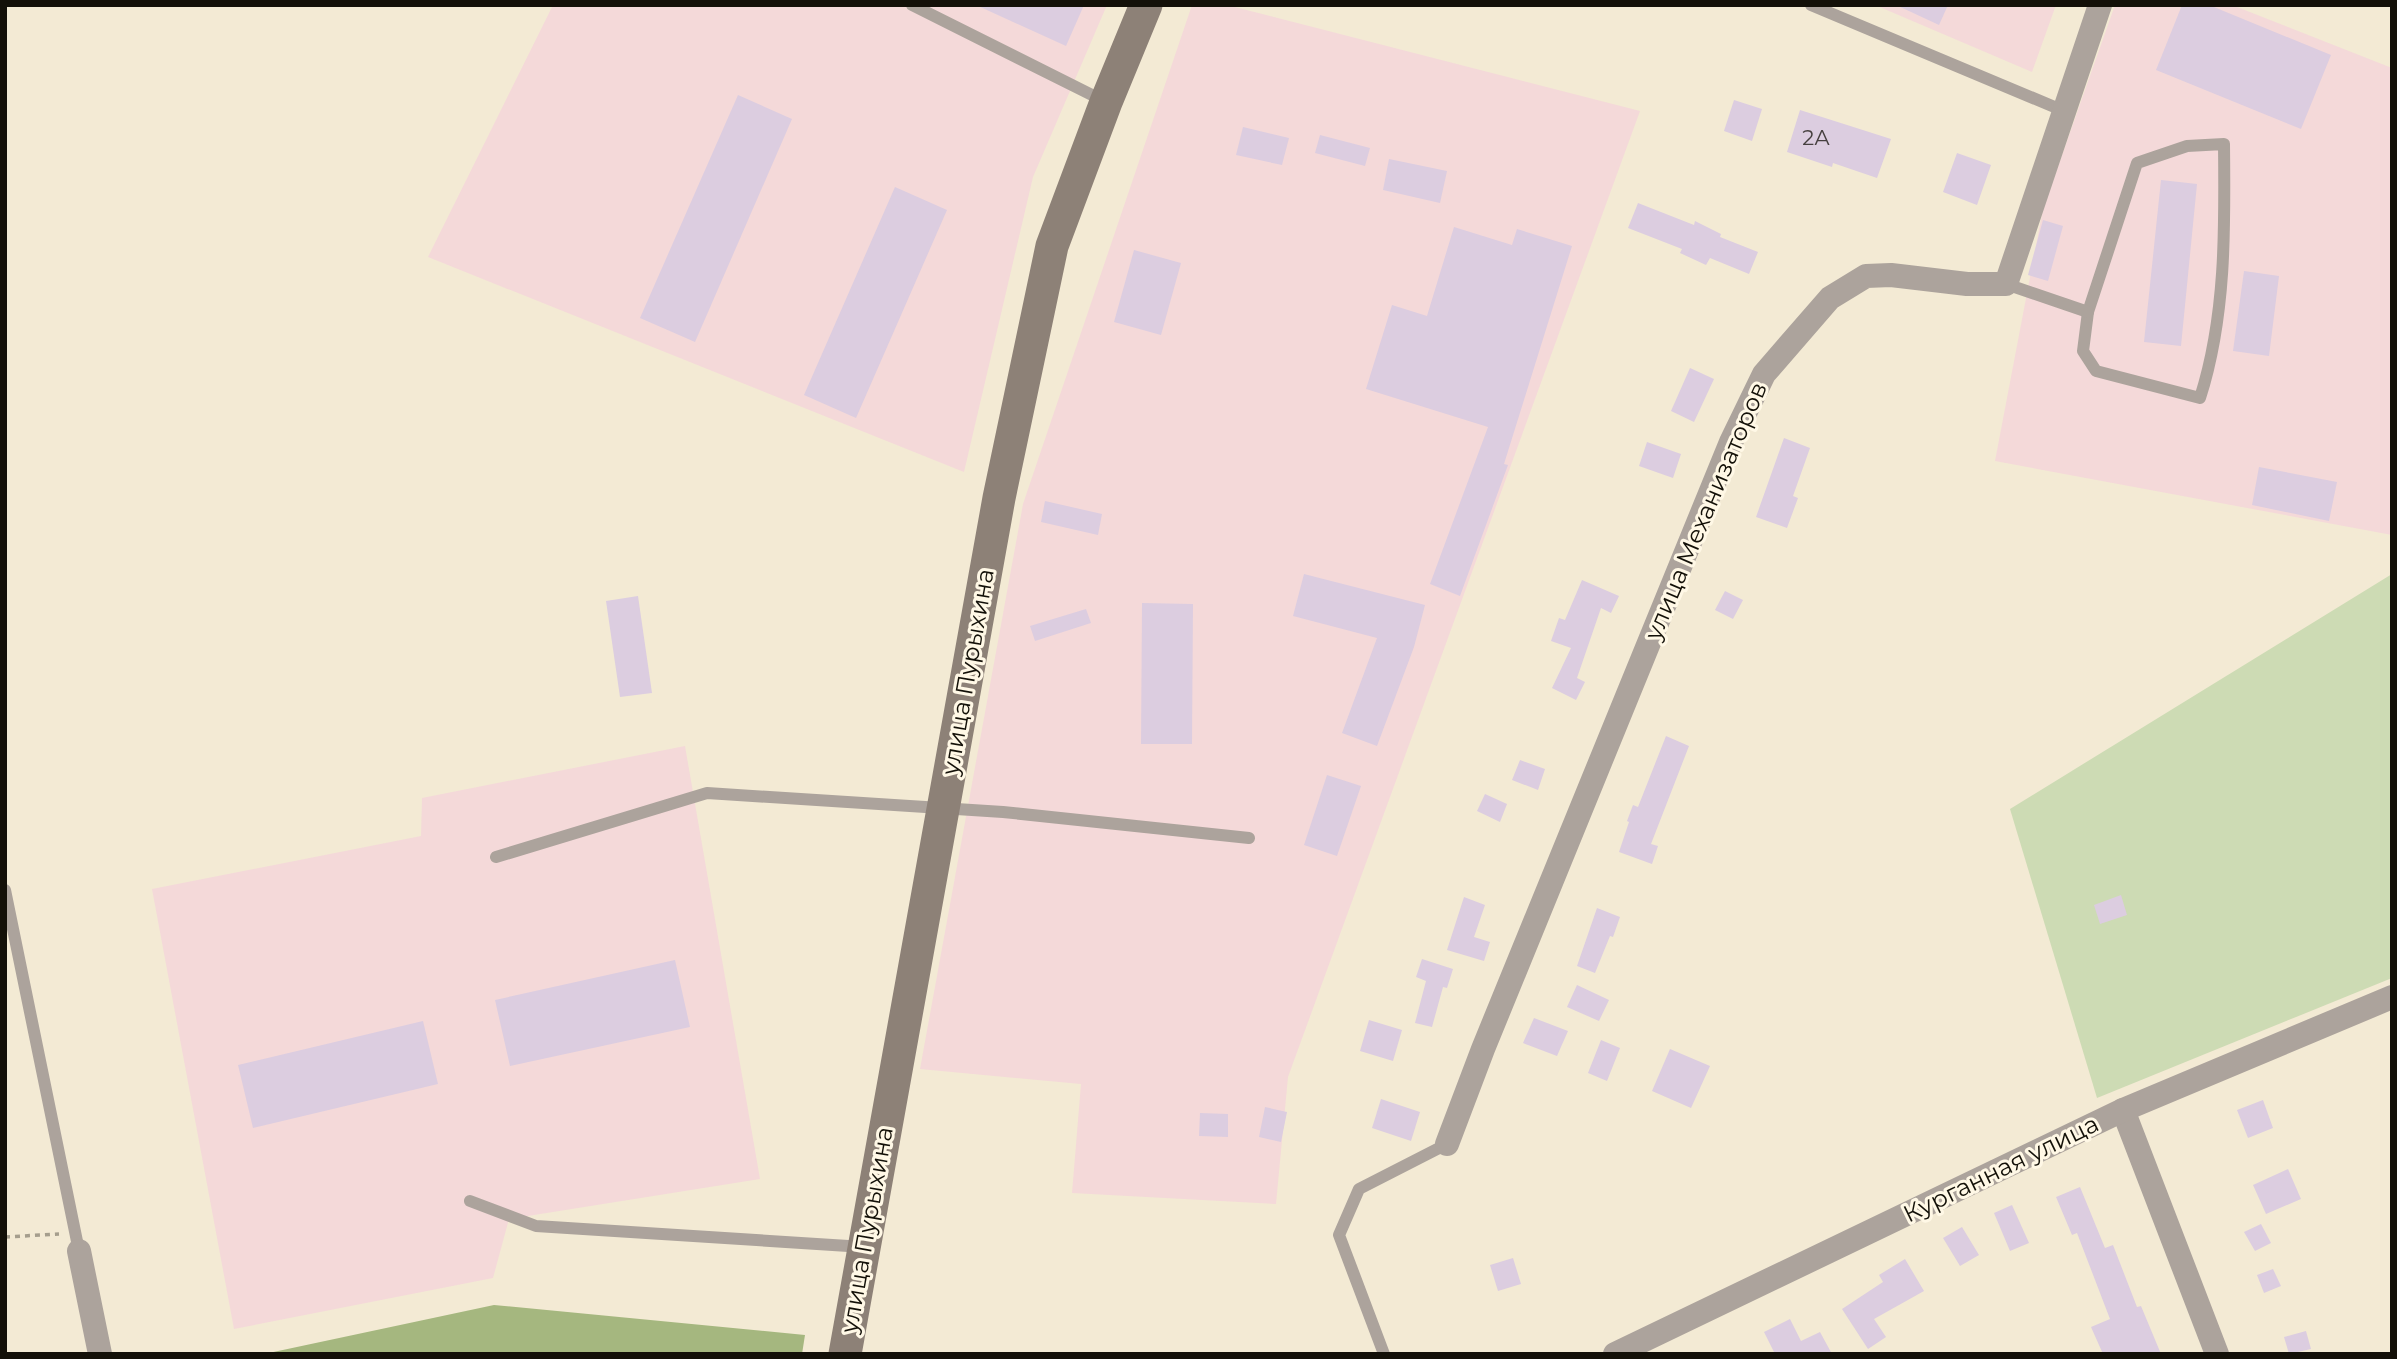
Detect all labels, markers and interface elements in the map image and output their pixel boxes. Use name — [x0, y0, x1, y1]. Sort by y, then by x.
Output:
house number: 2А — [1802, 125, 1830, 150]
street label: улица Механизаторов — [1638, 378, 1773, 645]
street label: улица Пурыхина — [935, 566, 1000, 778]
street label: Курганная улица — [1898, 1109, 2103, 1228]
street label: улица Пурыхина — [834, 1124, 899, 1336]

